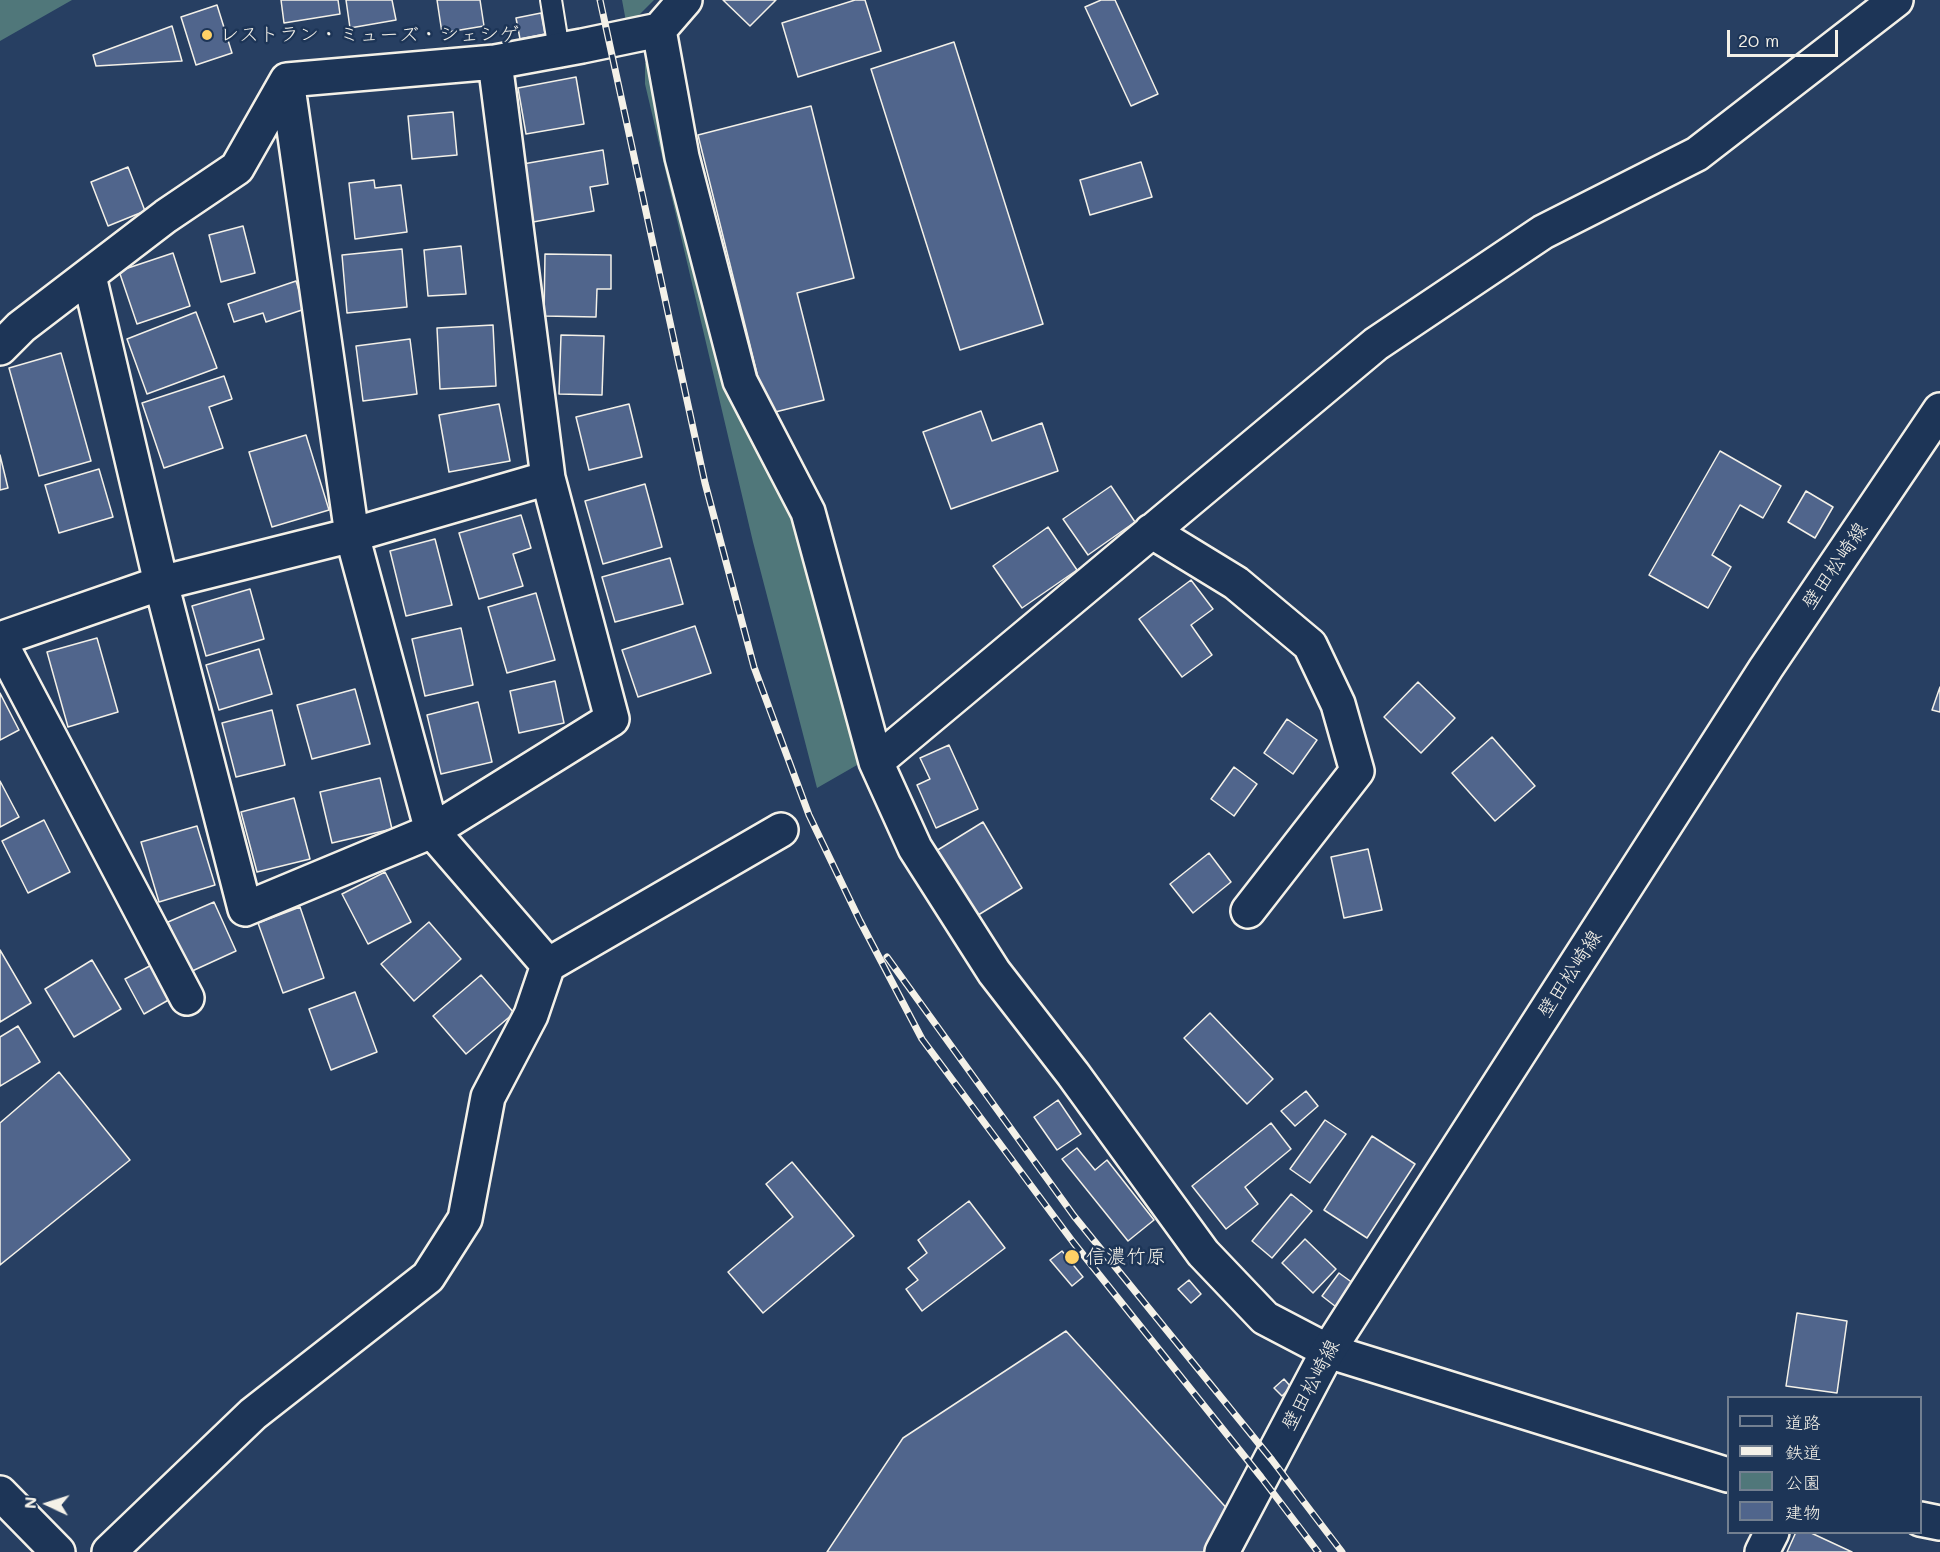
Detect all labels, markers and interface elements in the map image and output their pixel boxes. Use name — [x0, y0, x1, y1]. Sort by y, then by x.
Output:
scale bar — [1730, 18, 1841, 56]
place label: レストラン・ミューズ・シェシゲ — [219, 23, 519, 47]
marker: レストラン・ミューズ・シェシゲ — [200, 28, 214, 42]
text: 20 m — [1738, 28, 1779, 52]
street label: 壁田松崎線 — [1797, 518, 1873, 614]
street label: 壁田松崎線 — [1533, 926, 1607, 1022]
place label: 信濃竹原 — [1086, 1245, 1166, 1269]
marker: 信濃竹原 — [1063, 1248, 1081, 1266]
street label: 壁田松崎線 — [1277, 1335, 1345, 1435]
legend — [1727, 1396, 1922, 1534]
text: 道路 — [1785, 1410, 1821, 1434]
text: 鉄道 — [1785, 1440, 1821, 1464]
text: 公園 — [1785, 1470, 1821, 1494]
north arrow — [18, 1474, 78, 1534]
text: N — [19, 1496, 40, 1510]
text: 建物 — [1785, 1500, 1821, 1524]

